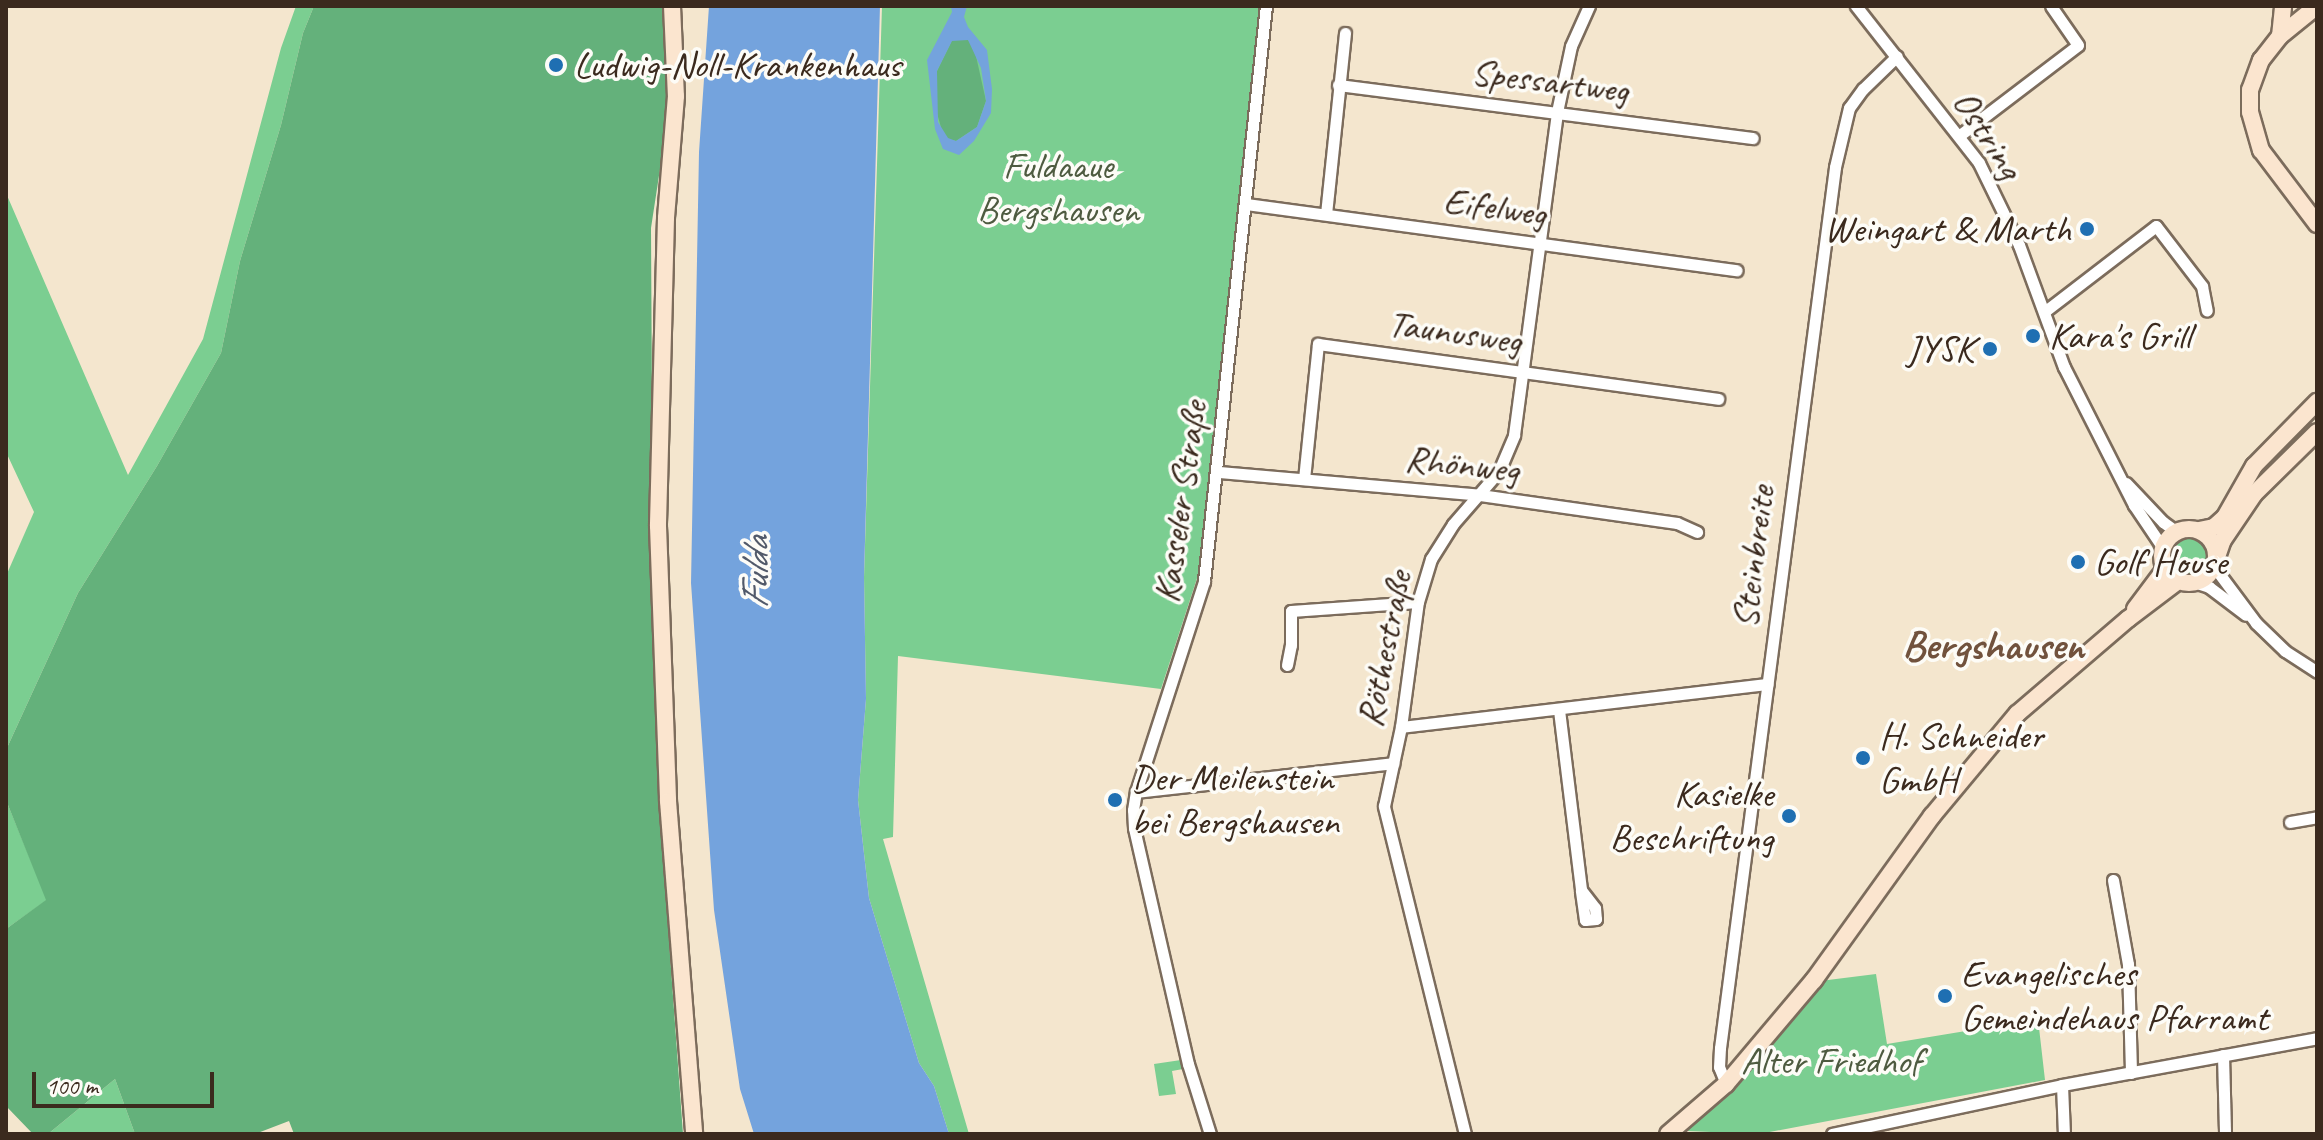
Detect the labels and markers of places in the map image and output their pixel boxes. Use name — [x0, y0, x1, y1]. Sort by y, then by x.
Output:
place label: Ludwig-Noll-Krankenhaus — [574, 42, 901, 88]
marker: Ludwig-Noll-Krankenhaus — [545, 54, 567, 76]
place label: Weingart & Marth — [1824, 206, 2071, 252]
marker: Weingart & Marth — [2078, 220, 2096, 238]
place label: Kara's Grill — [2049, 313, 2191, 359]
place label: JYSK — [1907, 326, 1974, 372]
marker: Kara's Grill — [2024, 327, 2042, 345]
marker: JYSK — [1981, 340, 1999, 358]
place label: Golf House — [2094, 539, 2227, 585]
marker: Golf House — [2069, 553, 2087, 571]
place label: H. Schneider GmbH — [1879, 713, 2043, 802]
marker: H. Schneider GmbH — [1854, 749, 1872, 767]
place label: Der Meilenstein bei Bergshausen — [1131, 755, 1338, 844]
place label: Kasielke Beschriftung — [1610, 771, 1773, 860]
marker: Der Meilenstein bei Bergshausen — [1106, 791, 1124, 809]
marker: Kasielke Beschriftung — [1780, 807, 1798, 825]
place label: Evangelisches Gemeindehaus Pfarramt — [1961, 951, 2268, 1040]
marker: Evangelisches Gemeindehaus Pfarramt — [1936, 987, 1954, 1005]

